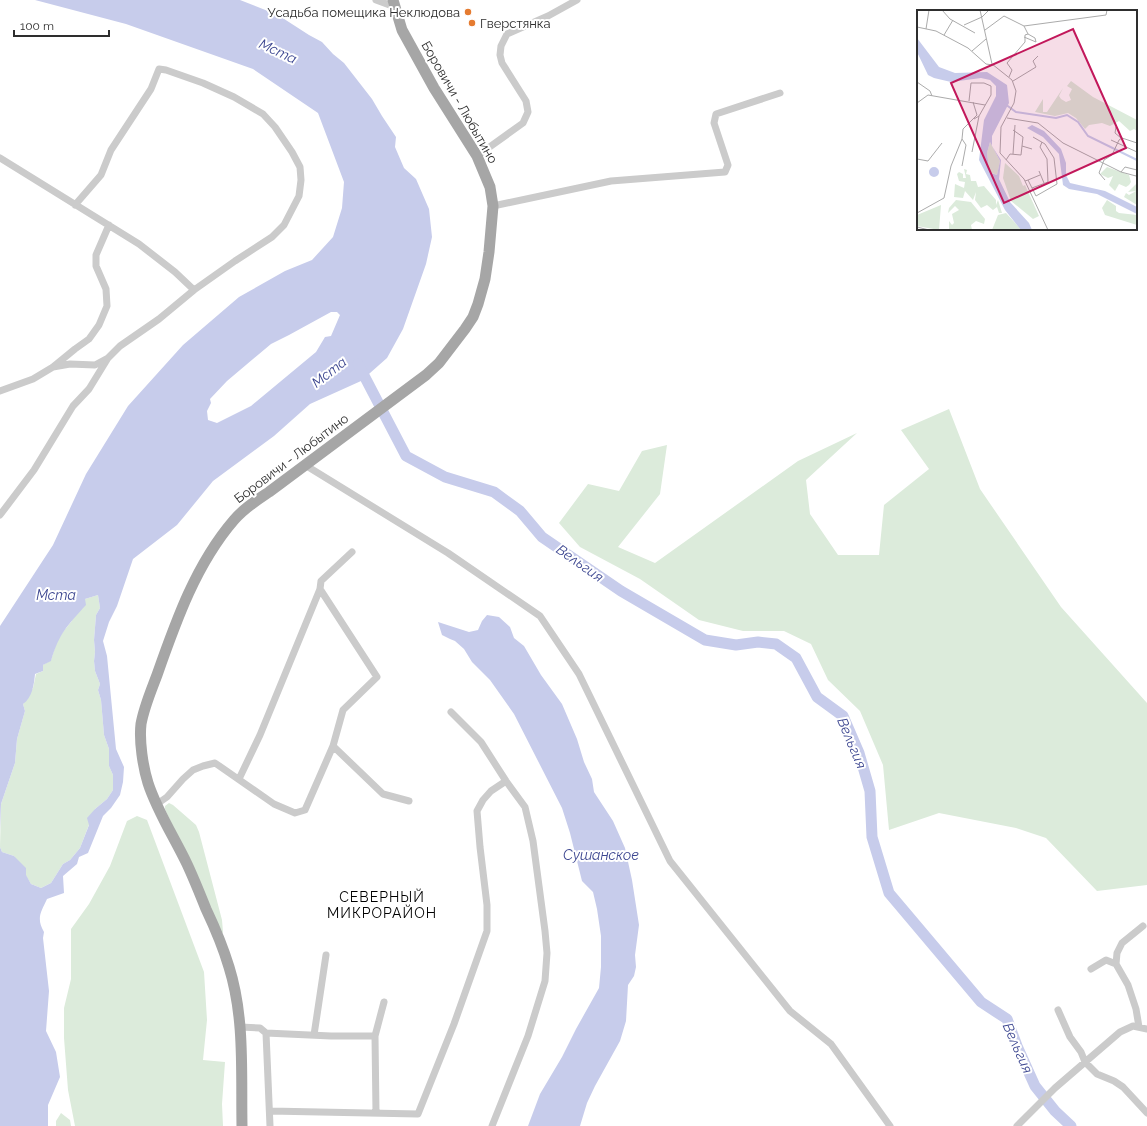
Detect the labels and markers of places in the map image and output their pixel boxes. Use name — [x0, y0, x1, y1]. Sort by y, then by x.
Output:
place label: Усадьба помещика Неклюдова — [267, 5, 460, 20]
marker: Усадьба помещика Неклюдова — [463, 7, 473, 17]
place label: Гверстянка — [480, 16, 551, 31]
marker: Гверстянка — [467, 18, 477, 28]

